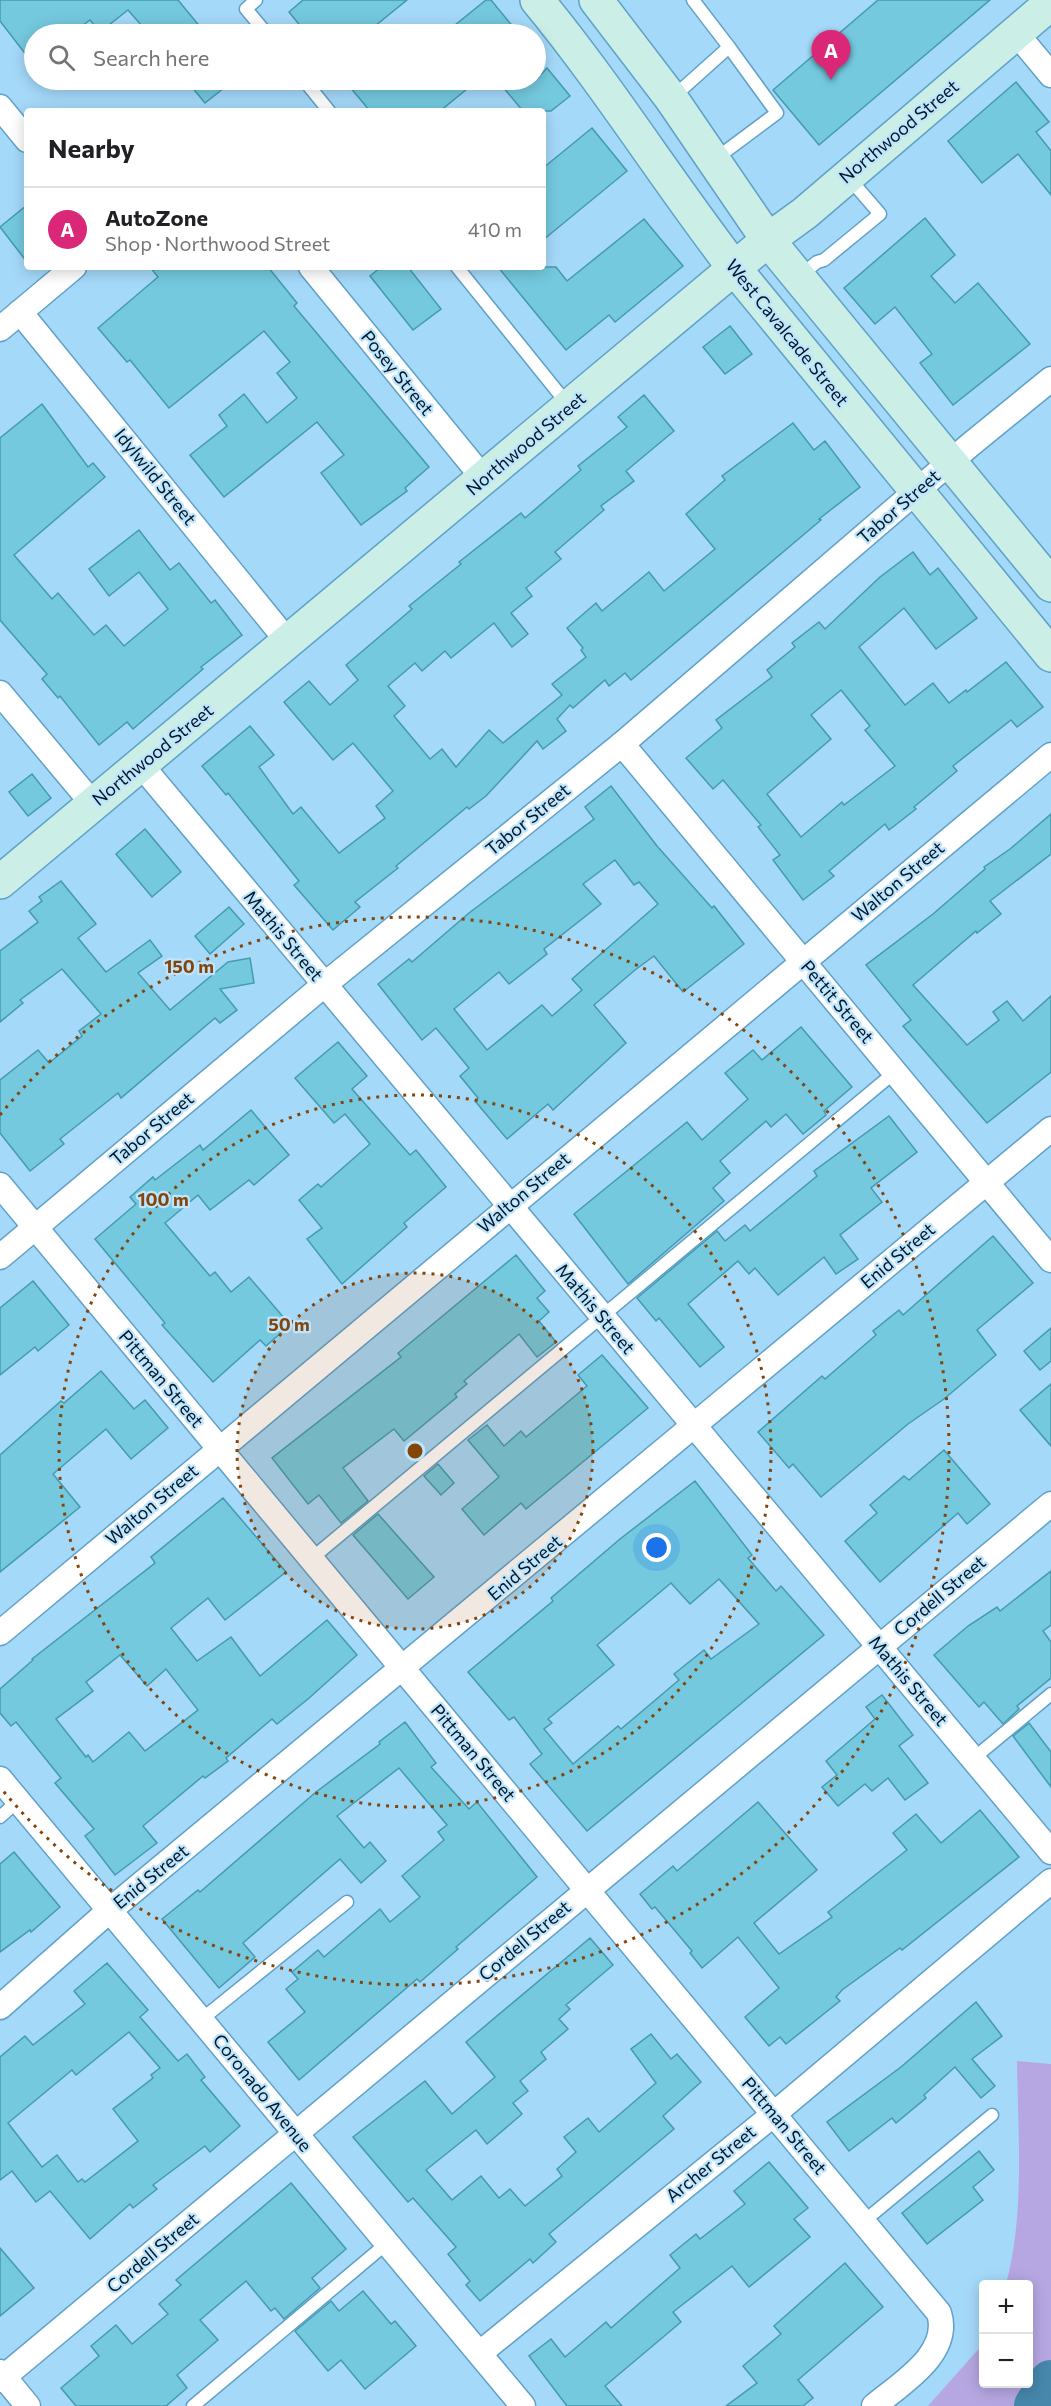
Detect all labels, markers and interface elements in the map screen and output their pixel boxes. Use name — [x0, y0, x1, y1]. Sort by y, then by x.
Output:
search box — [24, 24, 546, 90]
pin: A — [812, 31, 850, 80]
icon: search — [45, 41, 78, 74]
text: Search here — [93, 44, 209, 71]
street label: Northwood Street — [834, 75, 963, 188]
text: Nearby — [48, 132, 135, 163]
text: AutoZone — [105, 204, 208, 231]
text: A — [60, 217, 75, 241]
text: 410 m — [468, 217, 522, 241]
text: Shop · Northwood Street — [105, 231, 330, 255]
street label: West Cavalcade Street — [722, 254, 854, 410]
street label: Posey Street — [357, 326, 439, 419]
street label: Northwood Street — [461, 387, 590, 500]
street label: Idylwild Street — [110, 424, 201, 529]
street label: Tabor Street — [853, 464, 944, 548]
street label: Northwood Street — [87, 699, 217, 810]
street label: Tabor Street — [481, 778, 574, 860]
street label: Walton Street — [847, 836, 948, 926]
street label: Mathis Street — [240, 886, 328, 985]
text: 150 m — [164, 955, 214, 977]
street label: Pettit Street — [797, 955, 879, 1047]
street label: Tabor Street — [105, 1087, 198, 1170]
street label: Walton Street — [473, 1147, 574, 1237]
text: 100 m — [137, 1188, 189, 1210]
street label: Enid Street — [856, 1218, 939, 1293]
street label: Mathis Street — [552, 1259, 640, 1358]
text: 50 m — [268, 1313, 310, 1335]
street label: Pittman Street — [115, 1325, 209, 1432]
centre of rings — [405, 1441, 425, 1461]
street label: Walton Street — [101, 1459, 202, 1549]
street label: Enid Street — [483, 1530, 566, 1605]
your location — [642, 1533, 671, 1562]
street label: Cordell Street — [889, 1550, 990, 1640]
street label: Mathis Street — [865, 1631, 953, 1730]
street label: Pittman Street — [427, 1699, 521, 1806]
street label: Enid Street — [108, 1839, 192, 1913]
street label: Cordell Street — [474, 1895, 575, 1985]
street label: Coronado Avenue — [209, 2029, 317, 2156]
street label: Pittman Street — [738, 2072, 832, 2179]
street label: Archer Street — [661, 2120, 760, 2206]
street label: Cordell Street — [102, 2207, 203, 2297]
map controls — [979, 2280, 1033, 2388]
button: + — [979, 2280, 1033, 2334]
button: − — [979, 2334, 1033, 2388]

